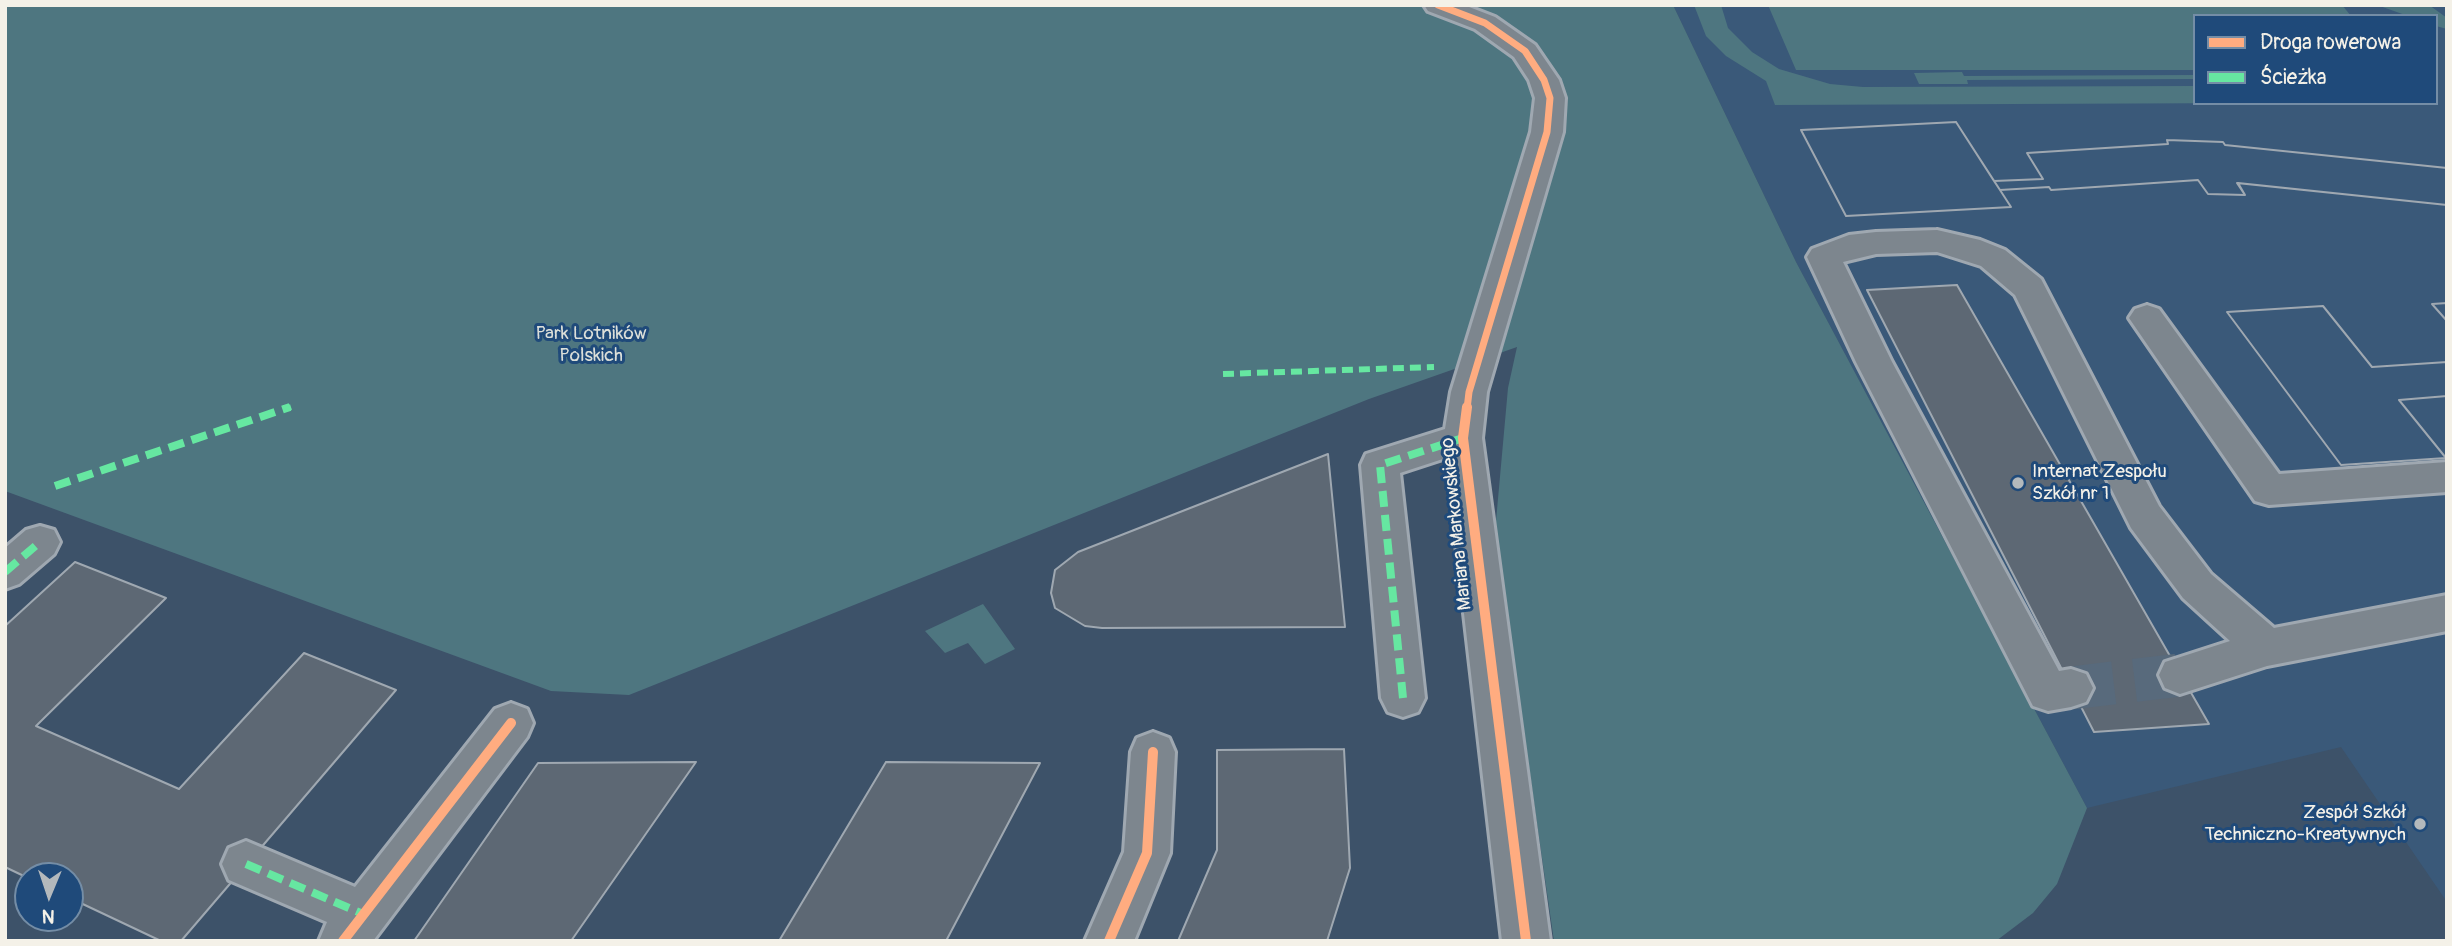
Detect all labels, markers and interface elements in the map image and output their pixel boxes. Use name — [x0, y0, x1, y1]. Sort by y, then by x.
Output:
legend — [2193, 14, 2438, 105]
text: Droga rowerowa — [2260, 29, 2401, 56]
text: Ścieżka — [2260, 64, 2327, 91]
park label: Park Lotników Polskich — [535, 323, 647, 367]
street label: Mariana Markowskiego — [1437, 436, 1477, 612]
place label: Internat Zespołu Szkół nr 1 — [2032, 461, 2167, 505]
marker: Internat Zespołu Szkół nr 1 — [2010, 475, 2026, 491]
place label: Zespół Szkół Techniczno-Kreatywnych — [2204, 802, 2406, 846]
marker: Zespół Szkół Techniczno-Kreatywnych — [2412, 816, 2428, 832]
north arrow — [14, 862, 84, 932]
text: N — [42, 904, 55, 928]

